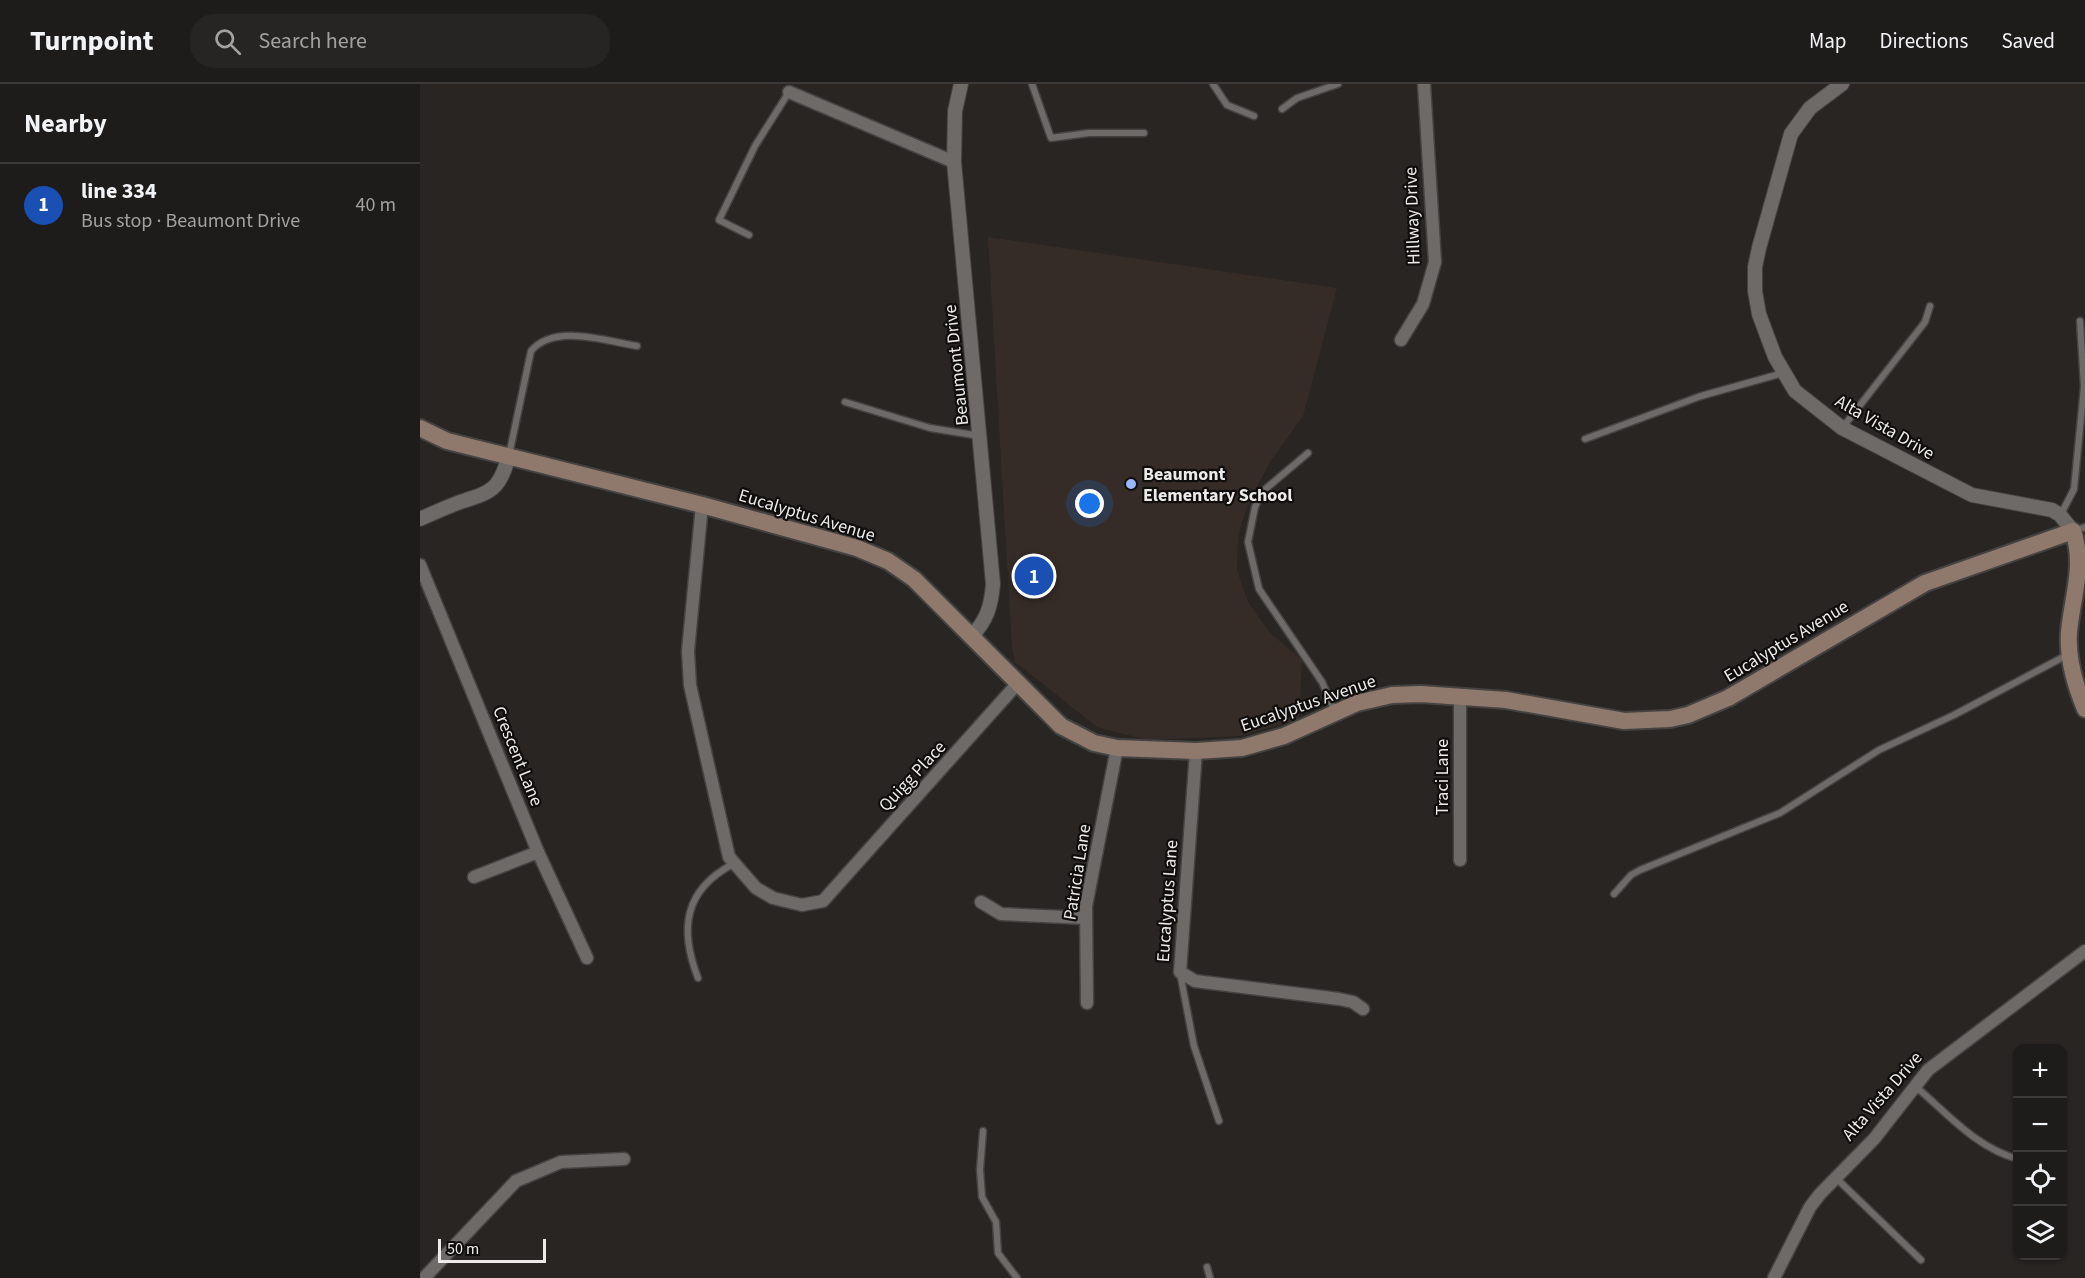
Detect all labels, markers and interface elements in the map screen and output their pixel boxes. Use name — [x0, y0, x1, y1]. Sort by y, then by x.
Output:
search box — [190, 14, 610, 68]
text: Turnpoint — [30, 21, 154, 61]
icon: search — [211, 25, 244, 58]
text: Search here — [259, 25, 367, 57]
text: Map — [1809, 26, 1847, 56]
text: Directions — [1880, 26, 1968, 56]
text: Saved — [2001, 26, 2055, 56]
text: Nearby — [24, 105, 107, 142]
street label: Hillway Drive — [1398, 166, 1427, 265]
text: line 334 — [81, 175, 157, 207]
text: 1 — [38, 191, 49, 219]
text: 40 m — [356, 191, 396, 219]
text: Bus stop · Beaumont Drive — [81, 207, 300, 235]
street label: Beaumont Drive — [938, 303, 975, 427]
street label: Alta Vista Drive — [1830, 389, 1939, 466]
place label: Beaumont Elementary School — [1143, 462, 1293, 508]
marker: Beaumont Elementary School — [1124, 477, 1138, 491]
street label: Eucalyptus Avenue — [736, 483, 878, 548]
your location — [1075, 489, 1104, 518]
pin: 1 — [1014, 554, 1054, 598]
street label: Eucalyptus Avenue — [1719, 594, 1853, 689]
street label: Eucalyptus Avenue — [1237, 669, 1379, 738]
street label: Crescent Lane — [486, 703, 549, 810]
street label: Quigg Place — [873, 735, 952, 817]
street label: Traci Lane — [1430, 739, 1455, 815]
street label: Patricia Lane — [1058, 822, 1097, 922]
street label: Eucalyptus Lane — [1151, 839, 1184, 963]
map controls — [2013, 1044, 2067, 1260]
button: + — [2013, 1044, 2067, 1098]
street label: Alta Vista Drive — [1837, 1046, 1928, 1146]
button: − — [2013, 1098, 2067, 1152]
button: locate — [2013, 1152, 2067, 1206]
button: layers — [2013, 1206, 2067, 1260]
scale bar — [438, 1236, 546, 1264]
text: 50 m — [447, 1238, 479, 1260]

